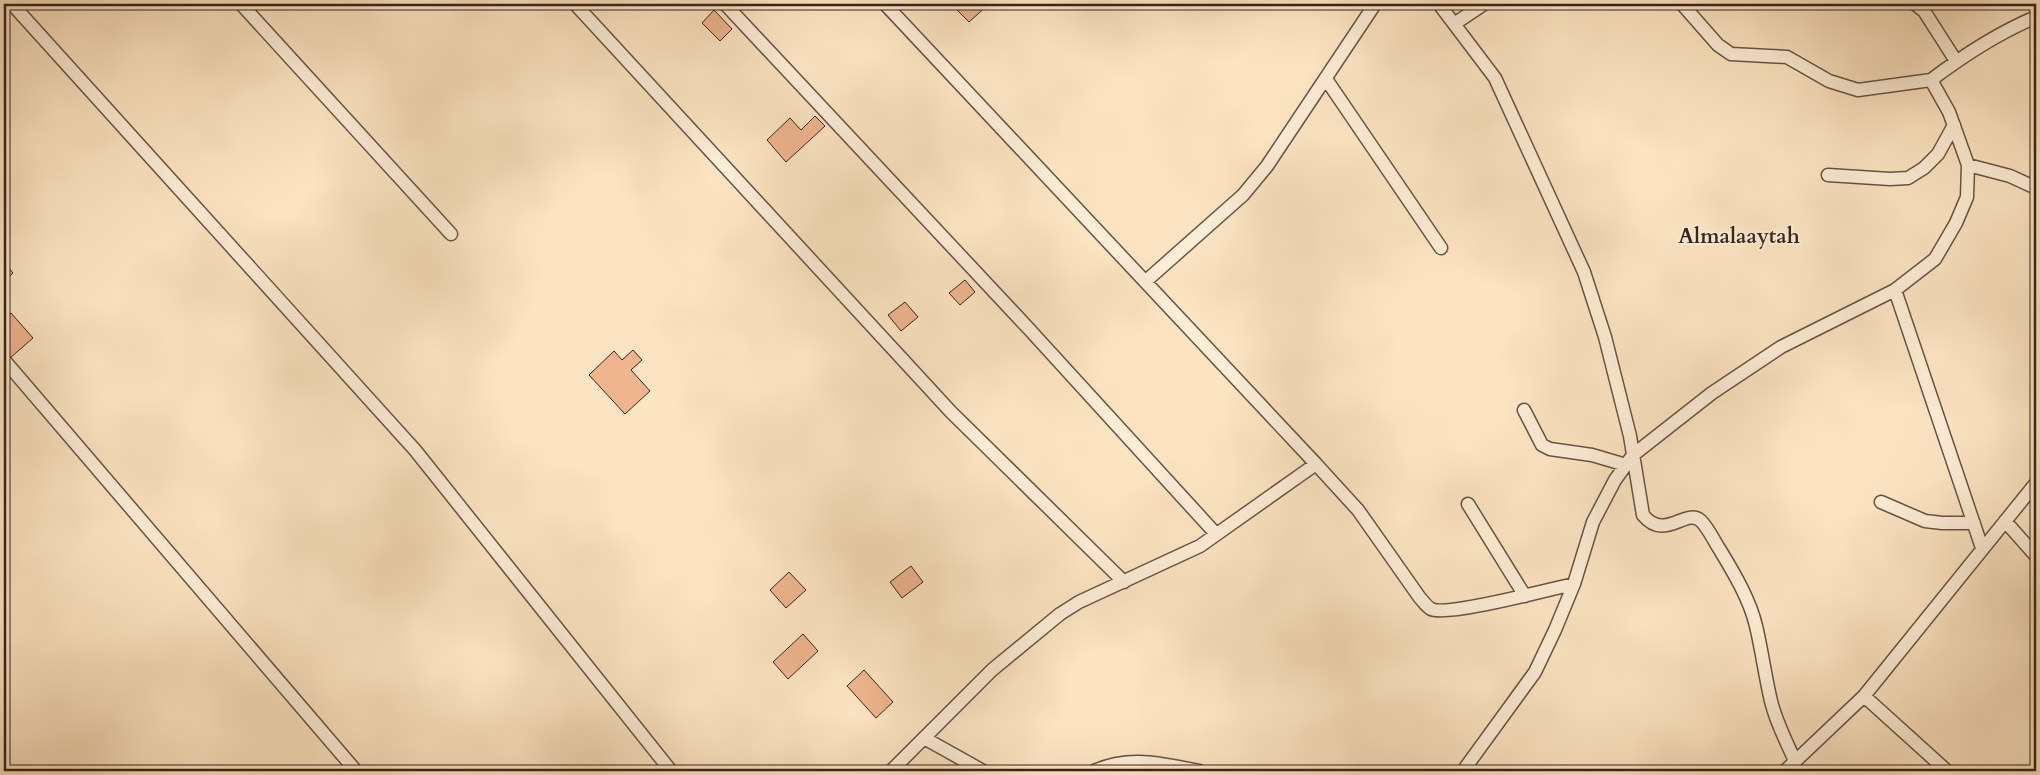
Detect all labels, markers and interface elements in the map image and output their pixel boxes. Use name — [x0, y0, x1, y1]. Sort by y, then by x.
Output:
district label: Almalaaytah — [1678, 222, 1800, 251]

